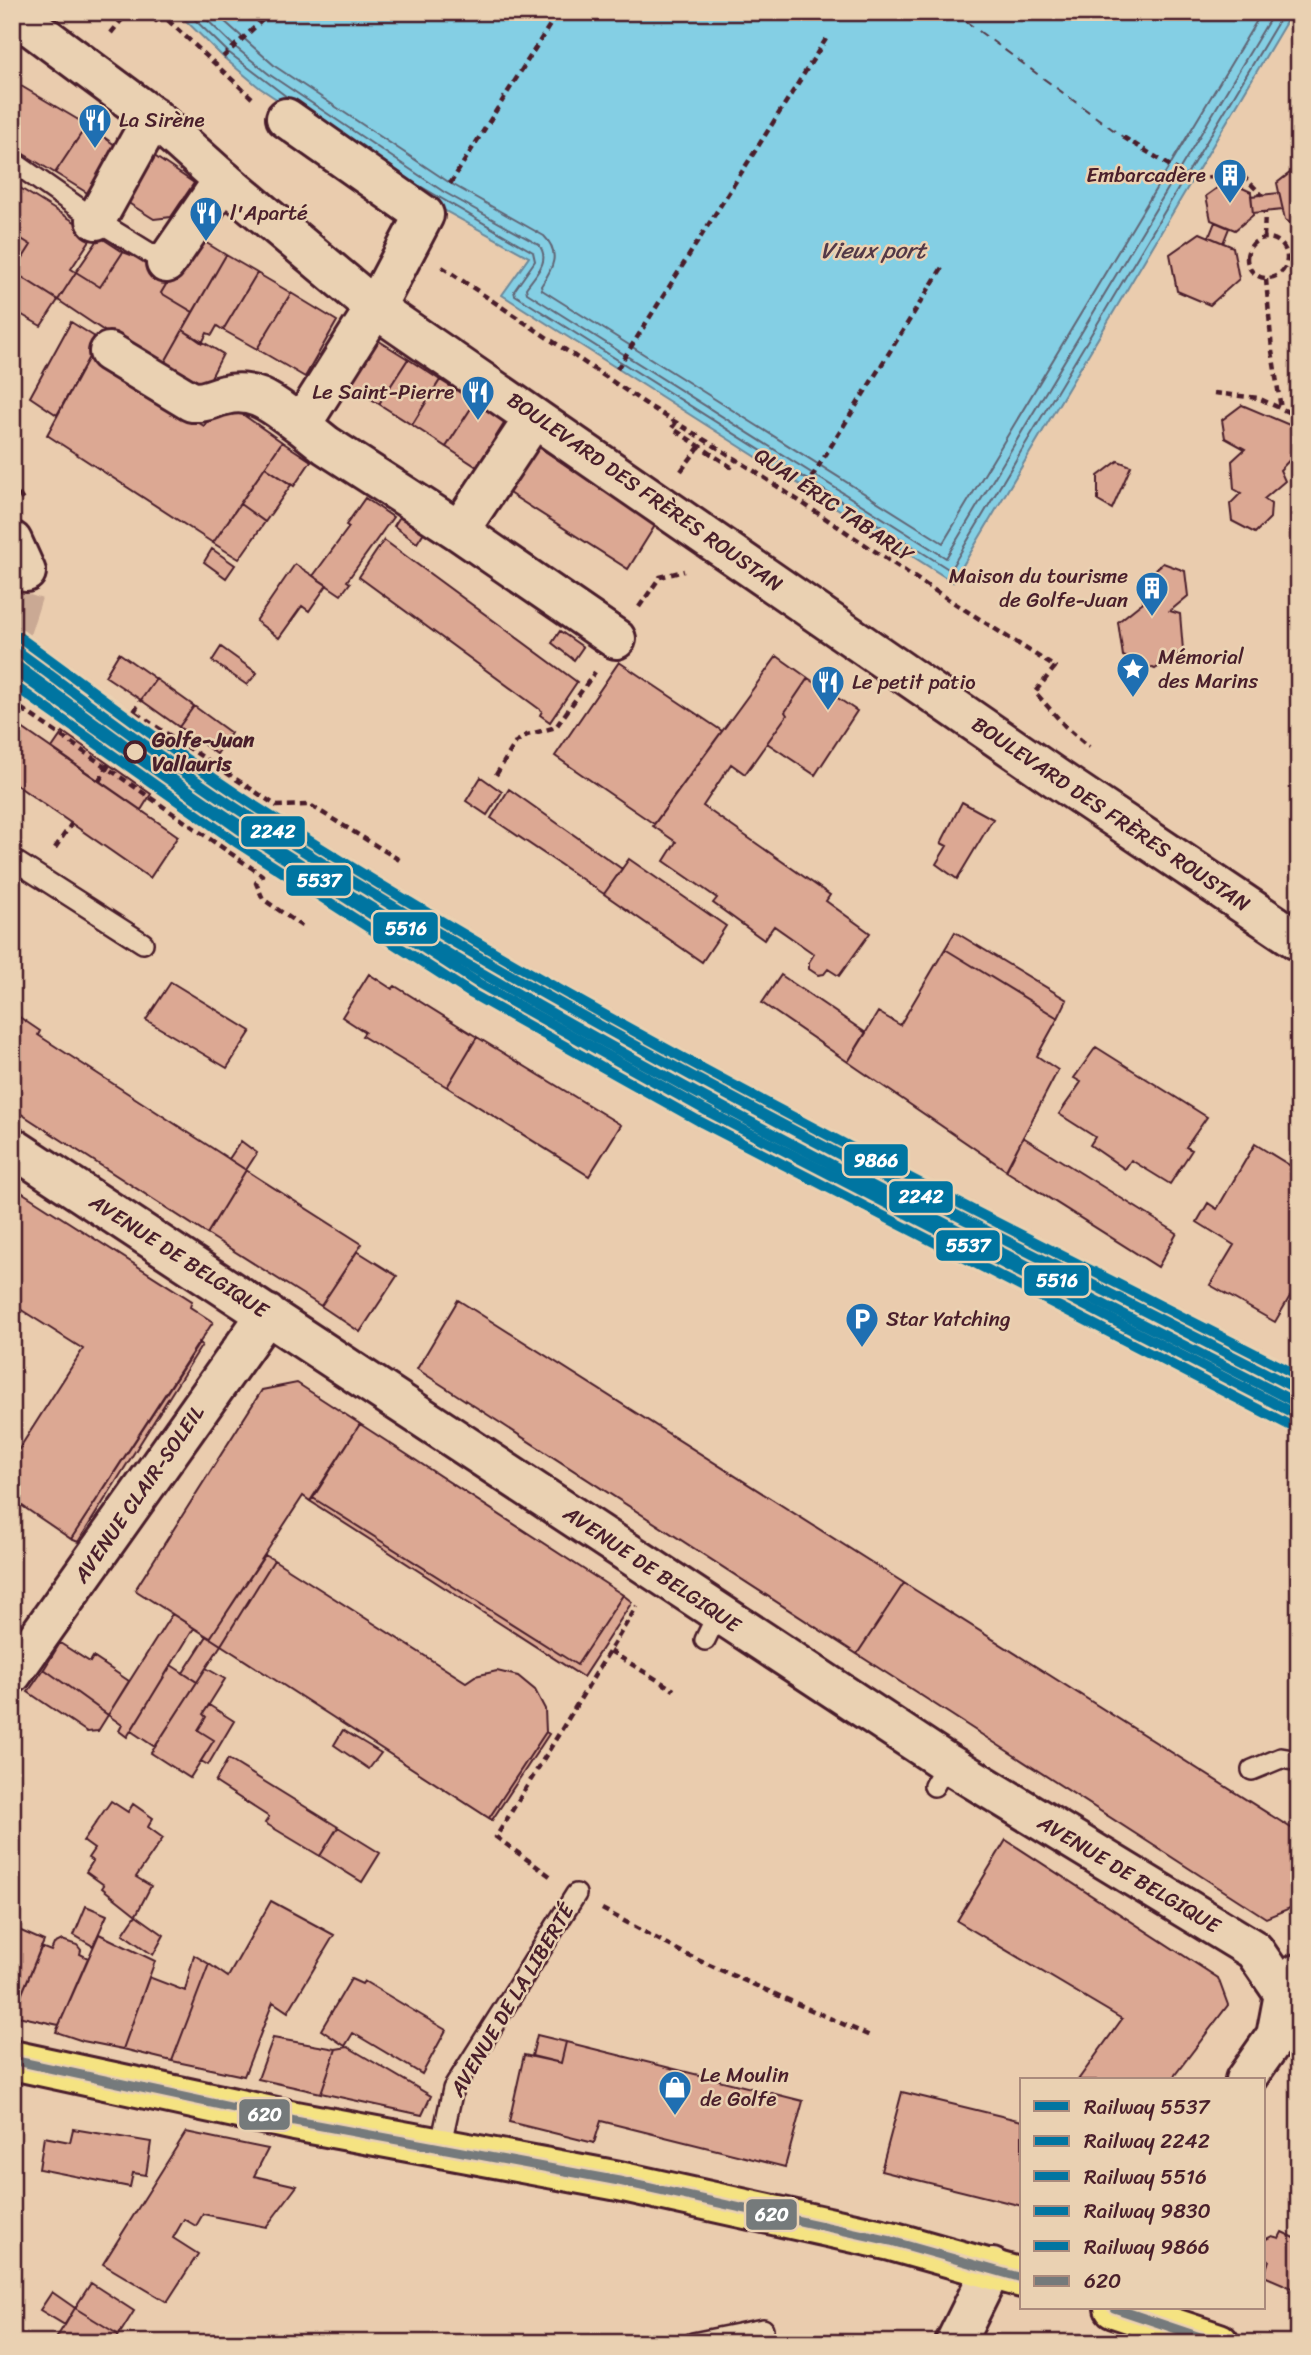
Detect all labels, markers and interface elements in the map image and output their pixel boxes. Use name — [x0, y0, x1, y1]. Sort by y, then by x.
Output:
restaurant icon: La Sirène — [76, 101, 114, 150]
place label: La Sirène — [119, 101, 205, 139]
place label: Embarcadère — [1086, 156, 1206, 194]
building icon: Embarcadère — [1211, 156, 1249, 205]
restaurant icon: l'Aparté — [187, 194, 225, 243]
place label: l'Aparté — [230, 194, 308, 232]
water label: Vieux port — [820, 230, 929, 271]
place label: Le Saint-Pierre — [312, 373, 454, 411]
restaurant icon: Le Saint-Pierre — [459, 373, 497, 422]
street label: BOULEVARD DES FRÈRES ROUSTAN — [499, 382, 791, 602]
street label: QUAI ÉRIC TABARLY — [746, 437, 923, 574]
place label: Maison du tourisme de Golfe-Juan — [949, 557, 1128, 619]
building icon: Maison du tourisme de Golfe-Juan — [1133, 569, 1171, 618]
place label: Mémorial des Marins — [1158, 638, 1258, 700]
place icon: Mémorial des Marins — [1114, 650, 1152, 699]
restaurant icon: Le petit patio — [809, 663, 847, 712]
place label: Le petit patio — [852, 663, 976, 701]
street label: BOULEVARD DES FRÈRES ROUSTAN — [963, 706, 1259, 922]
place label: Golfe-Juan Vallauris — [151, 721, 255, 783]
marker: Golfe-Juan Vallauris — [124, 741, 146, 763]
line badge: 2242 — [240, 815, 306, 848]
text: 2242 — [250, 815, 295, 848]
line badge: 5537 — [285, 864, 352, 897]
text: 5537 — [297, 864, 343, 897]
line badge: 5516 — [372, 911, 439, 945]
text: 5516 — [385, 912, 427, 945]
line badge: 9866 — [843, 1143, 909, 1177]
text: 9866 — [854, 1144, 899, 1177]
line badge: 2242 — [888, 1180, 954, 1214]
text: 2242 — [898, 1180, 943, 1213]
street label: AVENUE DE BELGIQUE — [81, 1183, 278, 1329]
line badge: 5537 — [935, 1229, 1001, 1262]
text: 5537 — [946, 1229, 992, 1262]
line badge: 5516 — [1023, 1264, 1090, 1297]
text: 5516 — [1036, 1264, 1078, 1297]
parking icon: Star Yatching — [843, 1300, 881, 1349]
place label: Star Yatching — [886, 1300, 1011, 1338]
street label: AVENUE CLAIR-SOLEIL — [63, 1397, 215, 1592]
street label: AVENUE DE BELGIQUE — [554, 1495, 750, 1644]
street label: AVENUE DE BELGIQUE — [1029, 1804, 1229, 1944]
street label: AVENUE DE LA LIBERTÉ — [438, 1895, 586, 2105]
place label: Le Moulin de Golfe — [700, 2056, 789, 2118]
shop icon: Le Moulin de Golfe — [656, 2068, 694, 2117]
legend — [1020, 2078, 1266, 2310]
text: Railway 5537 — [1084, 2088, 1212, 2126]
line badge: 620 — [238, 2098, 291, 2131]
text: 620 — [247, 2098, 282, 2131]
text: Railway 2242 — [1084, 2122, 1210, 2160]
text: Railway 5516 — [1084, 2158, 1207, 2196]
text: Railway 9830 — [1084, 2192, 1211, 2230]
line badge: 620 — [745, 2198, 798, 2231]
text: 620 — [754, 2198, 789, 2231]
text: Railway 9866 — [1084, 2228, 1210, 2266]
text: 620 — [1084, 2262, 1121, 2300]

